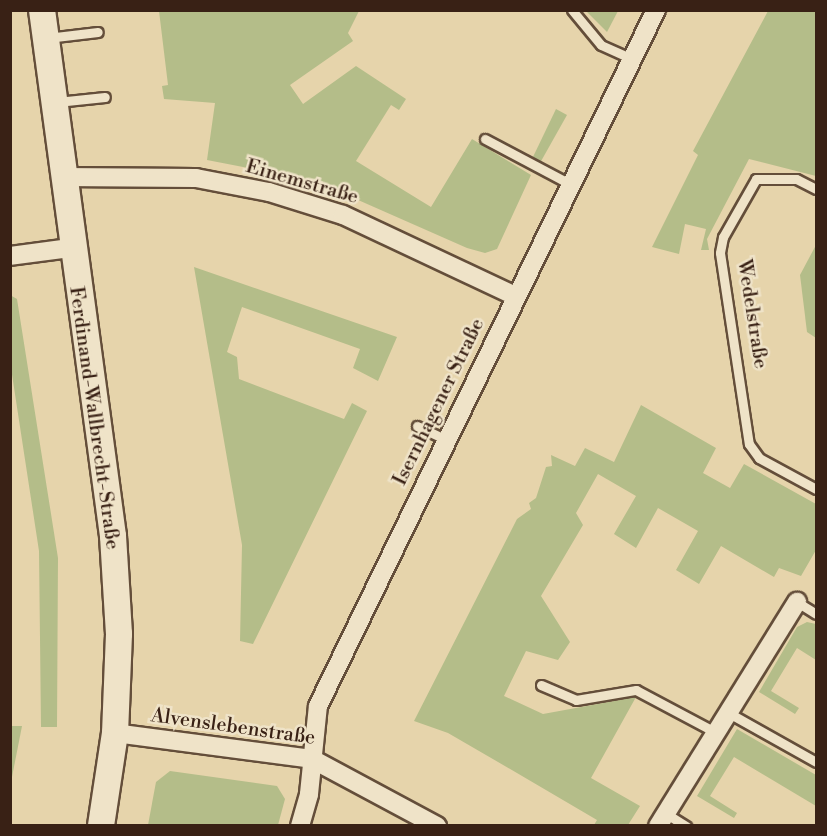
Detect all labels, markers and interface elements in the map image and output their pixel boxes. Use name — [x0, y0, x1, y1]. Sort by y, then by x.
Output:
street label: Einemstraße — [243, 154, 361, 210]
street label: Wedelstraße — [732, 258, 772, 370]
street label: Ferdinand-Wallbrecht-Straße — [64, 285, 124, 551]
street label: Isernhagener Straße — [388, 315, 490, 489]
street label: Alvenslebenstraße — [149, 704, 317, 750]

